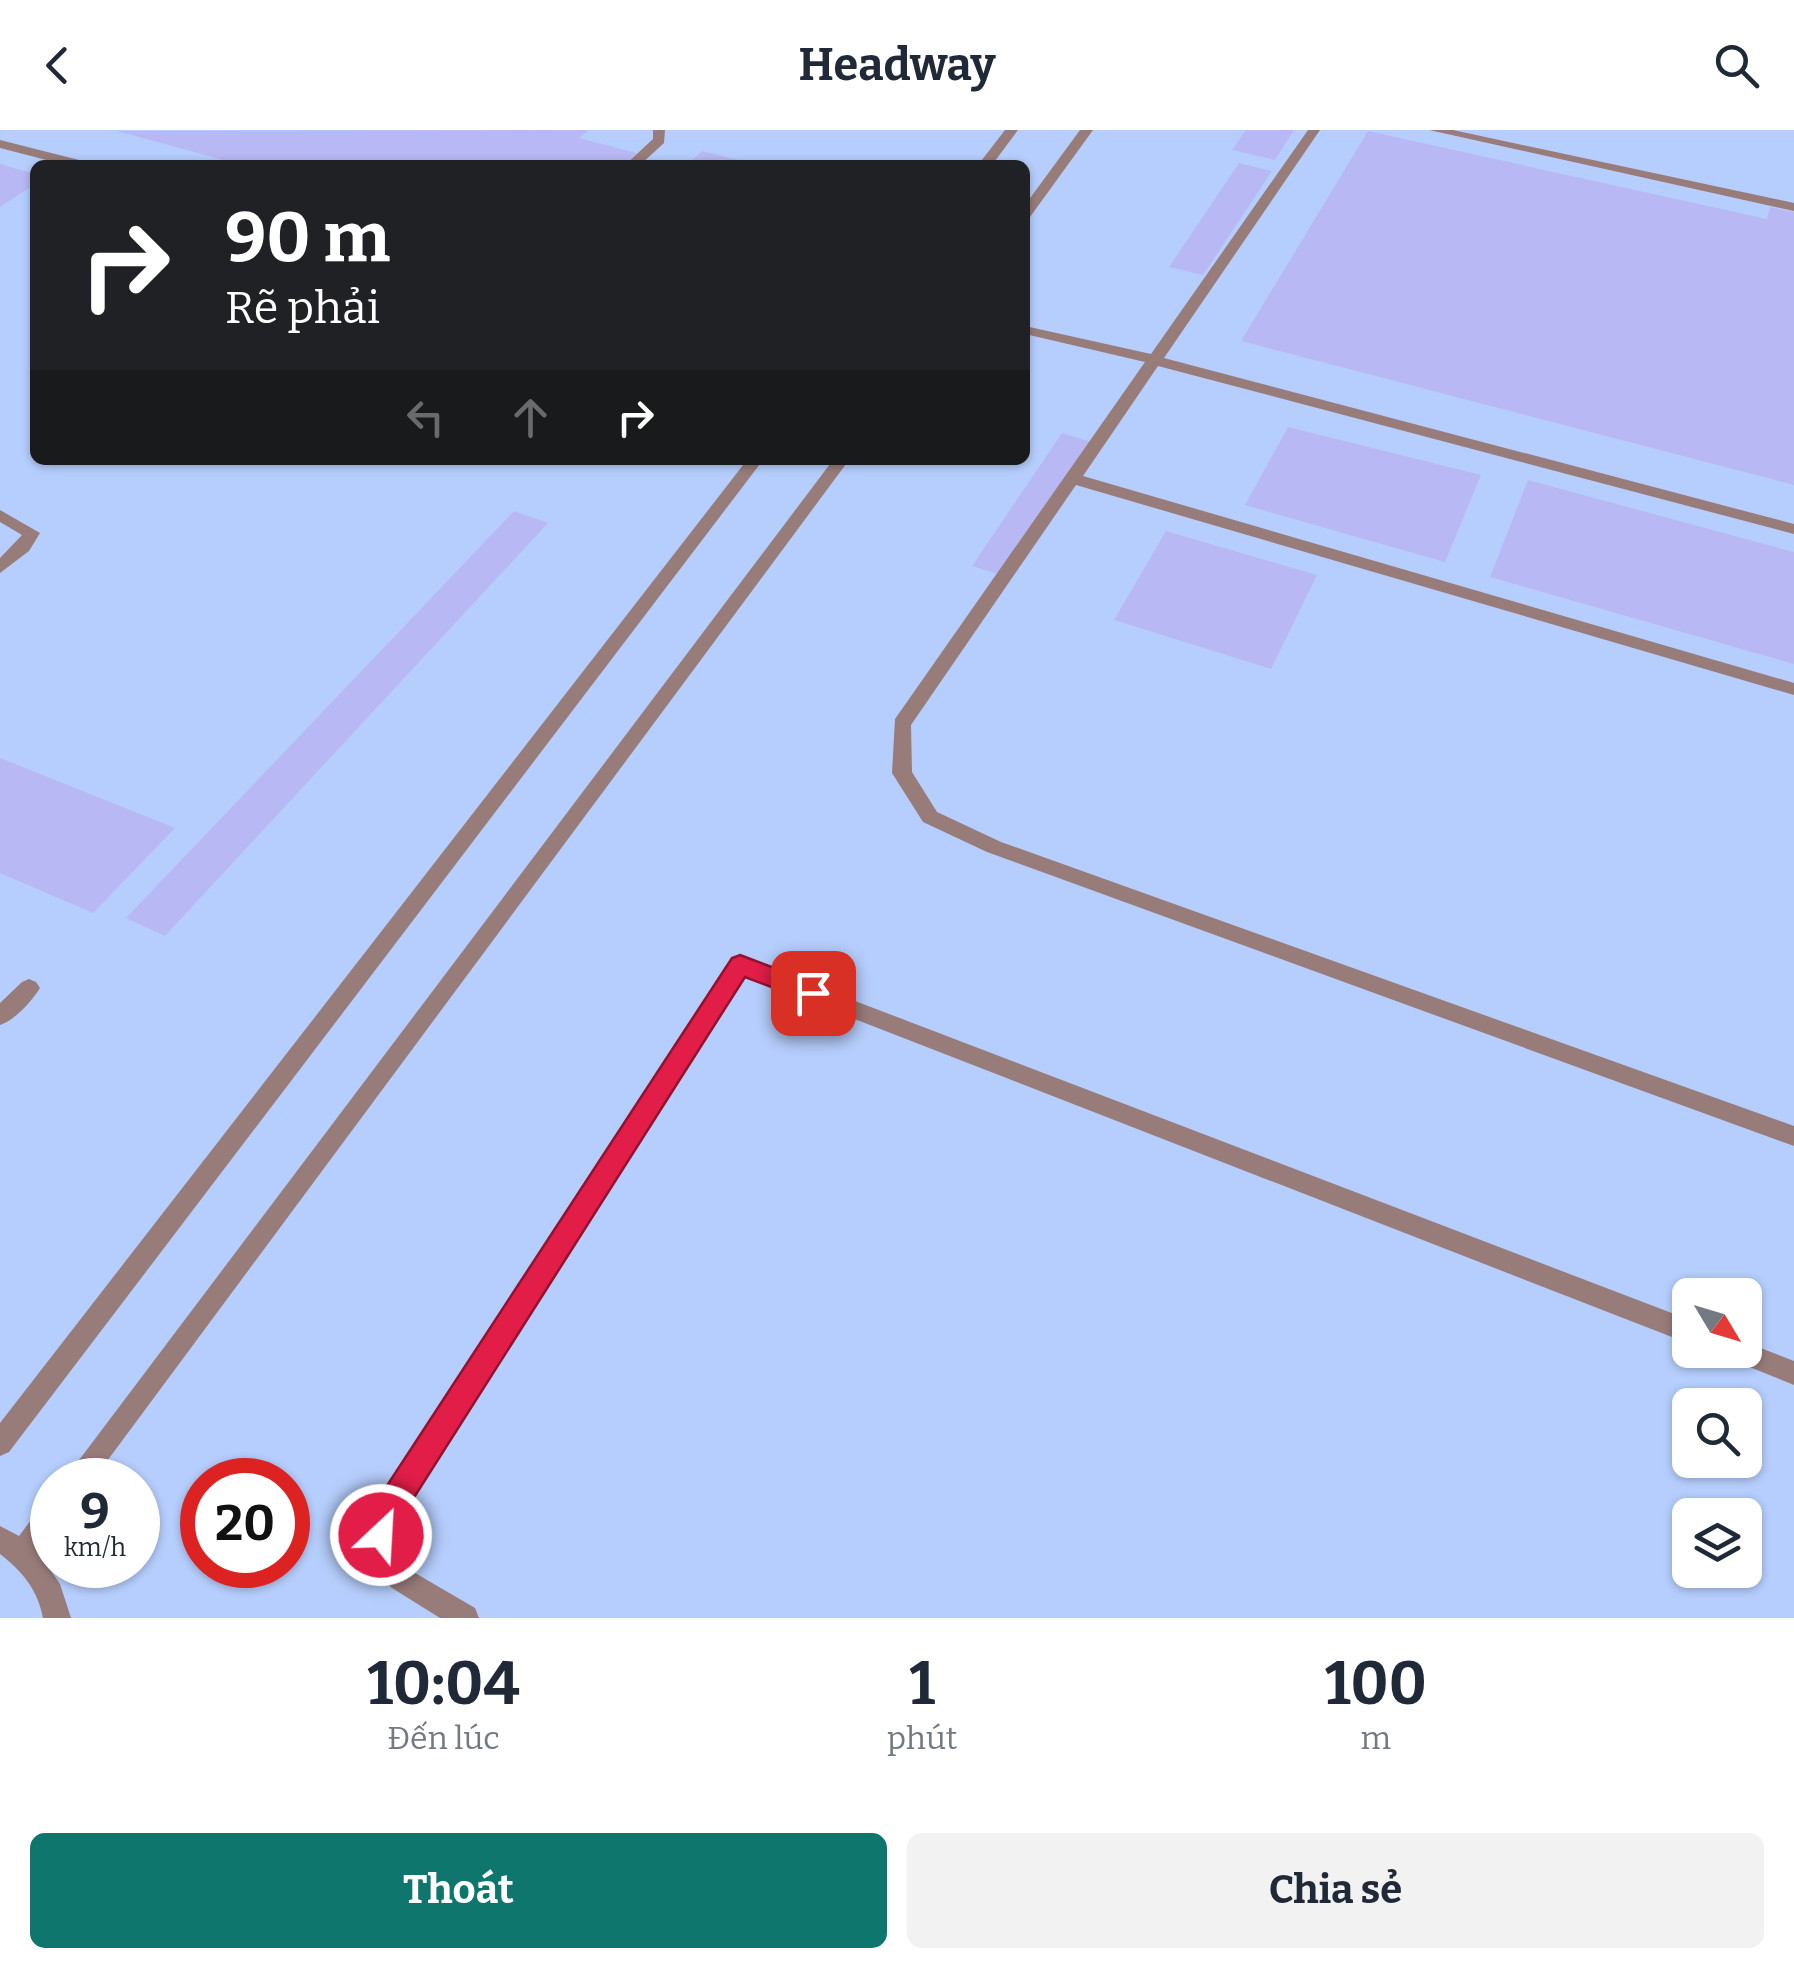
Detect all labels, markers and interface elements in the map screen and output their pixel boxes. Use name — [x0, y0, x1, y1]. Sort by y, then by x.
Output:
icon: back — [30, 38, 85, 93]
text: Headway — [799, 38, 995, 92]
icon: search — [1709, 38, 1764, 93]
text: 90 m — [225, 196, 390, 280]
icon: right — [60, 200, 190, 330]
text: Rẽ phải — [225, 281, 380, 335]
icon: left — [398, 390, 453, 445]
icon: ahead — [503, 390, 558, 445]
icon: right — [608, 390, 663, 445]
pin — [771, 951, 856, 1036]
icon: arrive — [786, 966, 841, 1021]
north arrow — [1672, 1278, 1762, 1368]
map controls — [1672, 1278, 1762, 1588]
button: search — [1672, 1388, 1762, 1478]
speed limit sign: 20 — [180, 1458, 310, 1588]
text: 9 — [80, 1481, 110, 1541]
position arrow — [329, 1483, 433, 1587]
button: layers — [1672, 1498, 1762, 1588]
text: km/h — [64, 1533, 126, 1563]
text: 10:04 — [367, 1648, 520, 1720]
text: 1 — [909, 1648, 935, 1720]
text: 100 — [1325, 1648, 1427, 1720]
text: Đến lúc — [387, 1719, 500, 1757]
text: phút — [887, 1719, 957, 1757]
text: m — [1360, 1719, 1391, 1757]
button: Thoát — [30, 1833, 887, 1948]
button: Chia sẻ — [907, 1833, 1764, 1948]

